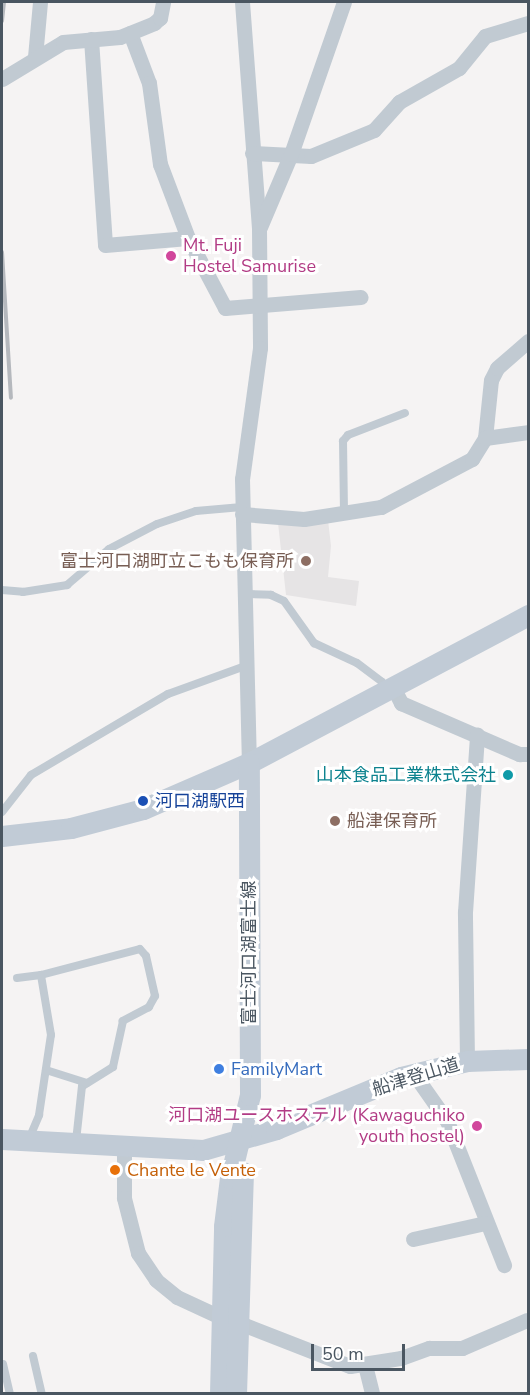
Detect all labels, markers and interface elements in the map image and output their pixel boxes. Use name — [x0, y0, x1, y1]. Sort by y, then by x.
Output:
place label: Mt. Fuji Hostel Samurise — [183, 235, 316, 278]
marker: Mt. Fuji Hostel Samurise — [164, 249, 178, 263]
place label: 富士河口湖町立こもも保育所 — [60, 550, 294, 572]
marker: 富士河口湖町立こもも保育所 — [299, 554, 313, 568]
place label: 山本食品工業株式会社 — [316, 764, 496, 786]
marker: 山本食品工業株式会社 — [501, 768, 515, 782]
place label: 河口湖駅西 — [155, 790, 245, 812]
marker: 河口湖駅西 — [136, 794, 150, 808]
place label: 船津保育所 — [347, 810, 437, 832]
marker: 船津保育所 — [328, 814, 342, 828]
street label: 富士河口湖富士線 — [238, 881, 260, 1025]
street label: 船津登山道 — [370, 1054, 462, 1100]
place label: FamilyMart — [231, 1058, 322, 1080]
marker: FamilyMart — [212, 1062, 226, 1076]
place label: 河口湖ユースホステル (Kawaguchiko youth hostel) — [167, 1105, 465, 1148]
marker: 河口湖ユースホステル (Kawaguchiko youth hostel) — [470, 1119, 484, 1133]
place label: Chante le Vente — [127, 1159, 256, 1181]
marker: Chante le Vente — [108, 1163, 122, 1177]
scale bar — [314, 1332, 408, 1370]
text: 50 m — [322, 1342, 364, 1366]

